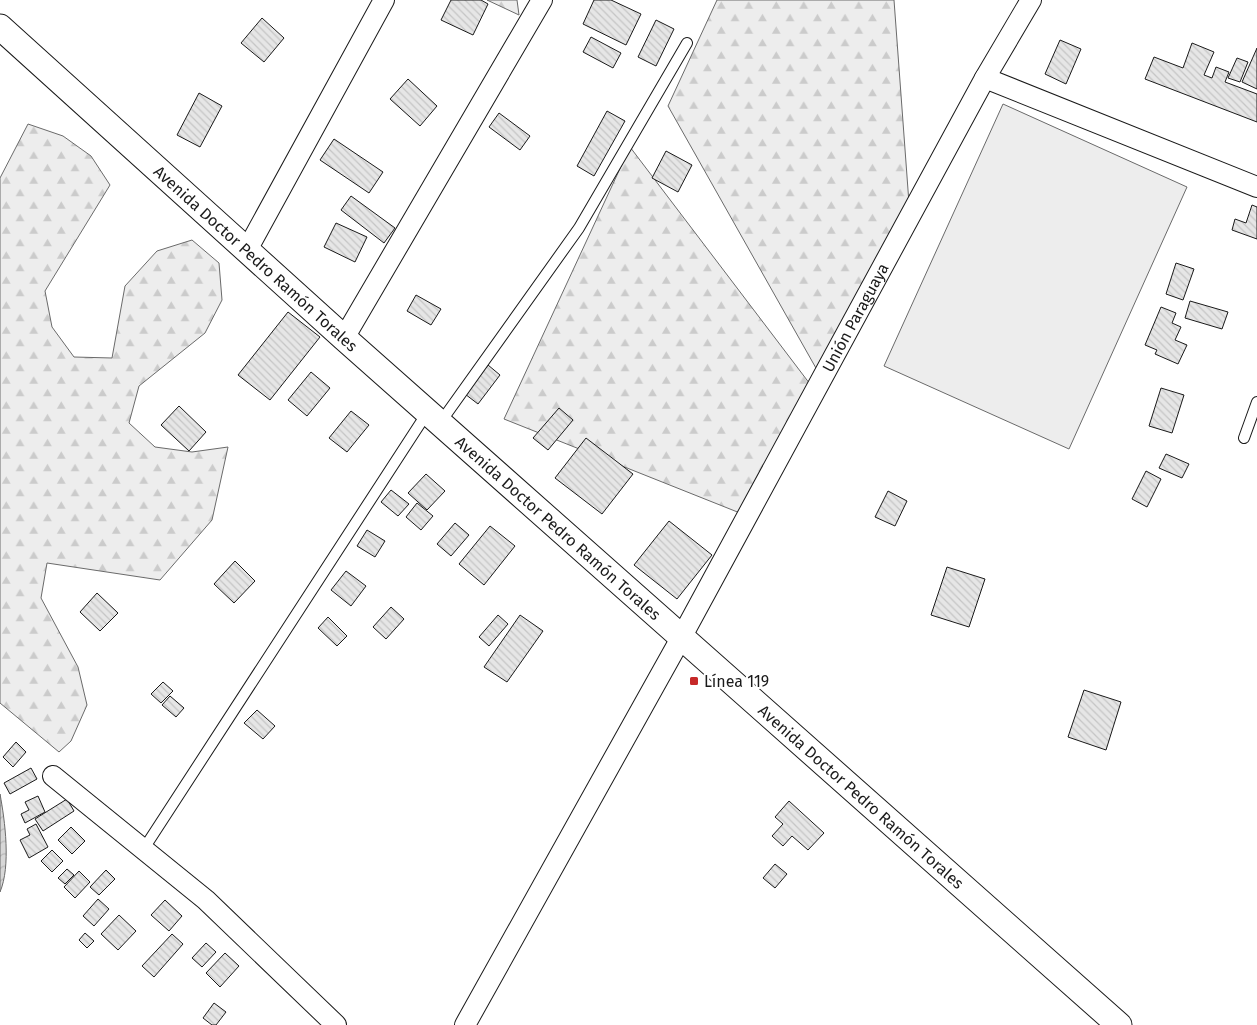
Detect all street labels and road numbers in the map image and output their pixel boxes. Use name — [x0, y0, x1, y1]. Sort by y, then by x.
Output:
street label: Avenida Doctor Pedro Ramón Torales — [150, 162, 361, 356]
street label: Unión Paraguaya — [818, 260, 893, 375]
street label: Avenida Doctor Pedro Ramón Torales — [451, 432, 664, 624]
street label: Avenida Doctor Pedro Ramón Torales — [754, 701, 968, 893]

